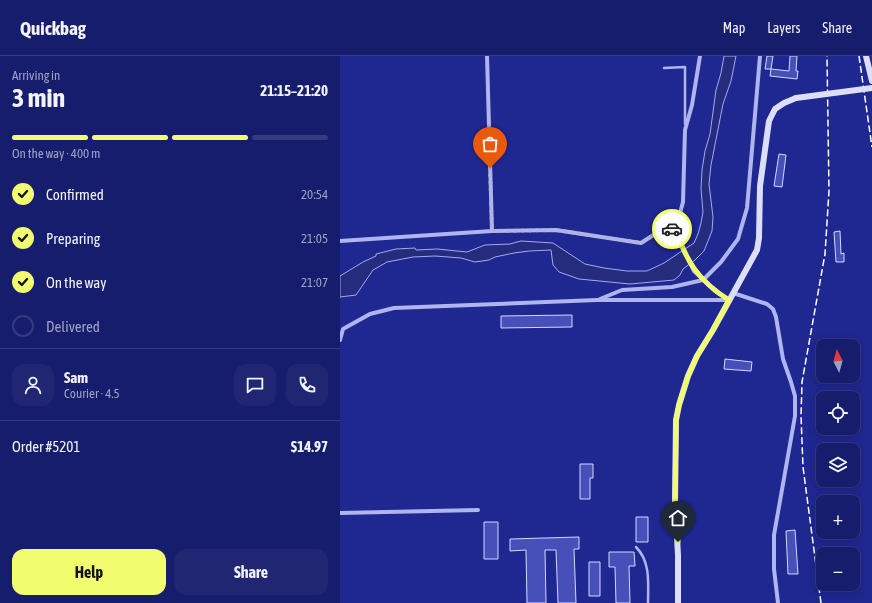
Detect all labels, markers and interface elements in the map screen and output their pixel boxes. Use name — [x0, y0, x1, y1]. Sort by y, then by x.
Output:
text: Quickbag — [20, 17, 86, 39]
text: Map — [723, 20, 745, 36]
text: Layers — [767, 20, 800, 36]
text: Share — [822, 20, 852, 36]
text: Arriving in — [12, 68, 60, 83]
text: 21:15–21:20 — [260, 82, 328, 99]
text: 3 min — [12, 83, 65, 113]
pin — [473, 127, 507, 168]
icon: bag — [479, 133, 501, 155]
text: On the way · 400 m — [12, 146, 100, 161]
icon: check — [12, 183, 34, 205]
text: Confirmed — [46, 186, 104, 203]
text: 20:54 — [301, 187, 328, 202]
courier — [652, 209, 692, 249]
icon: car — [661, 218, 683, 240]
icon: check — [12, 227, 34, 249]
text: Preparing — [46, 230, 100, 247]
text: 21:05 — [301, 231, 328, 246]
icon: check — [12, 271, 34, 293]
text: On the way — [46, 274, 107, 291]
text: 21:07 — [301, 275, 328, 290]
text: Delivered — [46, 318, 100, 335]
north arrow — [816, 339, 860, 383]
map controls — [816, 339, 860, 591]
button: person — [12, 364, 54, 406]
button: chat — [234, 364, 276, 406]
button: phone — [286, 364, 328, 406]
text: Sam — [64, 369, 88, 386]
text: Courier · 4.5 — [64, 386, 120, 401]
button: locate — [816, 391, 860, 435]
text: Order #5201 — [12, 438, 80, 455]
text: $14.97 — [291, 438, 328, 455]
button: layers — [816, 443, 860, 487]
button: + — [816, 495, 860, 539]
pin — [661, 501, 695, 542]
icon: home — [667, 507, 689, 529]
button: − — [816, 547, 860, 591]
button: Help — [12, 549, 166, 595]
button: Share — [174, 549, 328, 595]

